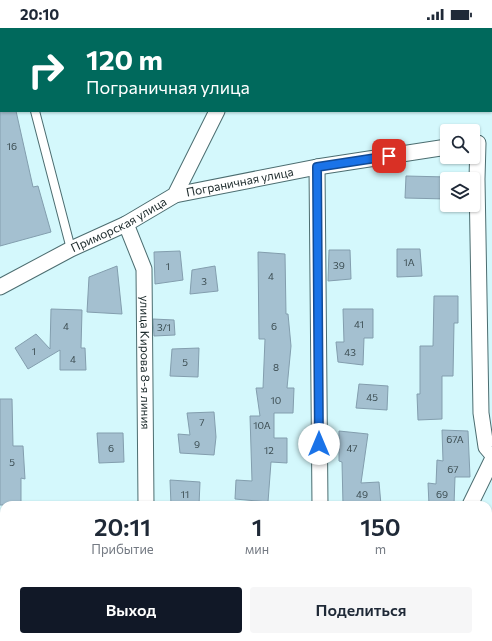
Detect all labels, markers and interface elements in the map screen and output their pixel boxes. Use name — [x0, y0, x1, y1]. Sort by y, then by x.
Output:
text: 20:10 — [20, 5, 59, 23]
text: 120 m — [86, 42, 163, 76]
icon: right — [20, 44, 72, 96]
text: Пограничная улица — [86, 76, 250, 98]
map controls — [440, 124, 480, 212]
button: search — [440, 124, 480, 164]
pin — [372, 139, 406, 173]
house number: 16 — [7, 140, 17, 152]
icon: arrive — [378, 145, 400, 167]
street label: Пограничная улица — [185, 164, 295, 199]
button: layers — [440, 172, 480, 212]
street label: Приморская улица — [68, 194, 169, 254]
house number: 1А — [403, 256, 415, 268]
house number: 39 — [333, 259, 345, 271]
house number: 1 — [166, 260, 170, 272]
house number: 4 — [268, 270, 274, 282]
house number: 3 — [201, 275, 207, 287]
street label: улица Кирова 8-я линия — [138, 295, 153, 430]
house number: 41 — [354, 318, 364, 330]
house number: 4 — [63, 320, 69, 332]
house number: 6 — [271, 320, 277, 332]
house number: 3/1 — [157, 321, 171, 333]
house number: 1 — [32, 345, 36, 357]
house number: 43 — [344, 346, 356, 358]
house number: 4 — [70, 353, 76, 365]
house number: 5 — [182, 356, 188, 368]
house number: 8 — [273, 361, 279, 373]
house number: 45 — [366, 391, 378, 403]
house number: 10 — [271, 394, 281, 406]
house number: 7 — [199, 416, 205, 428]
house number: 10А — [253, 419, 271, 431]
position arrow — [298, 423, 340, 465]
house number: 67А — [446, 433, 464, 445]
house number: 9 — [194, 438, 200, 450]
house number: 6 — [108, 442, 114, 454]
house number: 47 — [346, 442, 358, 454]
house number: 12 — [264, 444, 274, 456]
house number: 5 — [9, 456, 15, 468]
house number: 67 — [447, 463, 459, 475]
house number: 11 — [181, 488, 189, 500]
house number: 49 — [356, 488, 368, 500]
house number: 69 — [436, 488, 448, 500]
text: 20:11 — [94, 512, 151, 541]
text: 1 — [252, 512, 262, 541]
text: 150 — [360, 512, 401, 541]
text: Прибытие — [91, 541, 154, 557]
text: мин — [245, 541, 269, 557]
text: m — [375, 541, 386, 557]
button: Выход — [20, 587, 242, 633]
button: Поделиться — [250, 587, 472, 633]

